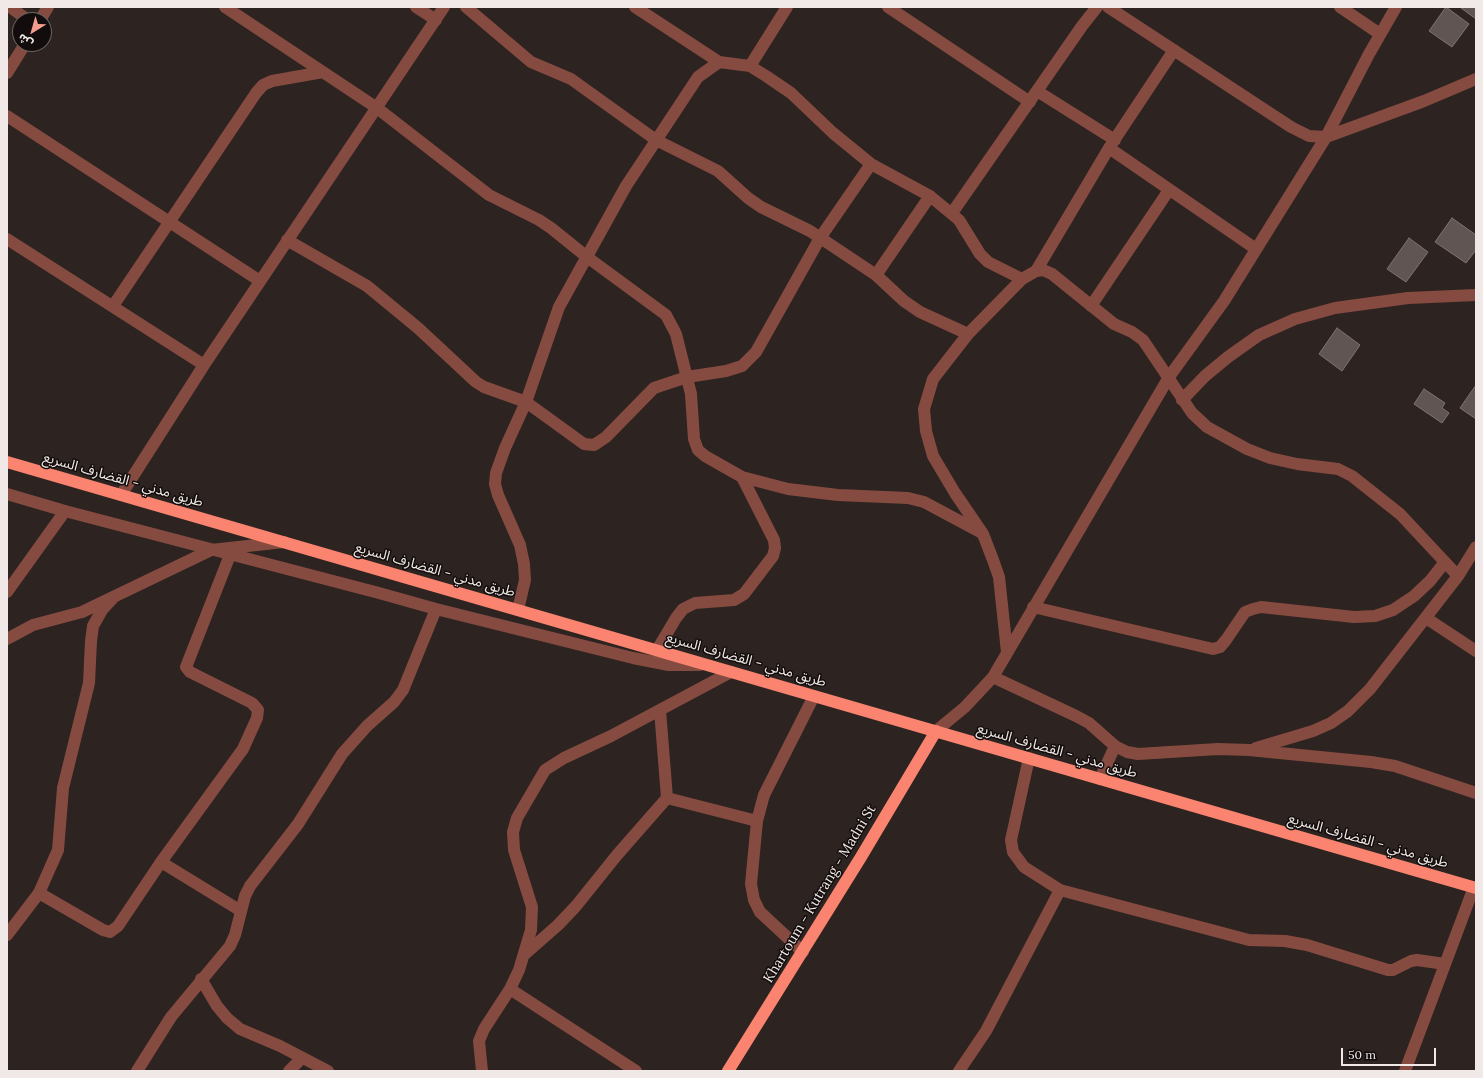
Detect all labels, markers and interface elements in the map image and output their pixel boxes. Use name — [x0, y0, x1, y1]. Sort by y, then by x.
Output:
north arrow — [12, 12, 52, 52]
text: ش — [15, 31, 36, 51]
street label: طريق مدني - القضارف السريع — [41, 449, 205, 511]
street label: طريق مدني - القضارف السريع — [353, 539, 517, 601]
street label: طريق مدني - القضارف السريع — [664, 629, 828, 691]
street label: طريق مدني - القضارف السريع — [975, 720, 1139, 782]
street label: Khartoum - Kutrang - Madni St — [760, 802, 880, 986]
street label: طريق مدني - القضارف السريع — [1286, 810, 1450, 872]
scale bar — [1343, 1040, 1438, 1066]
text: 50 m — [1348, 1047, 1376, 1062]

